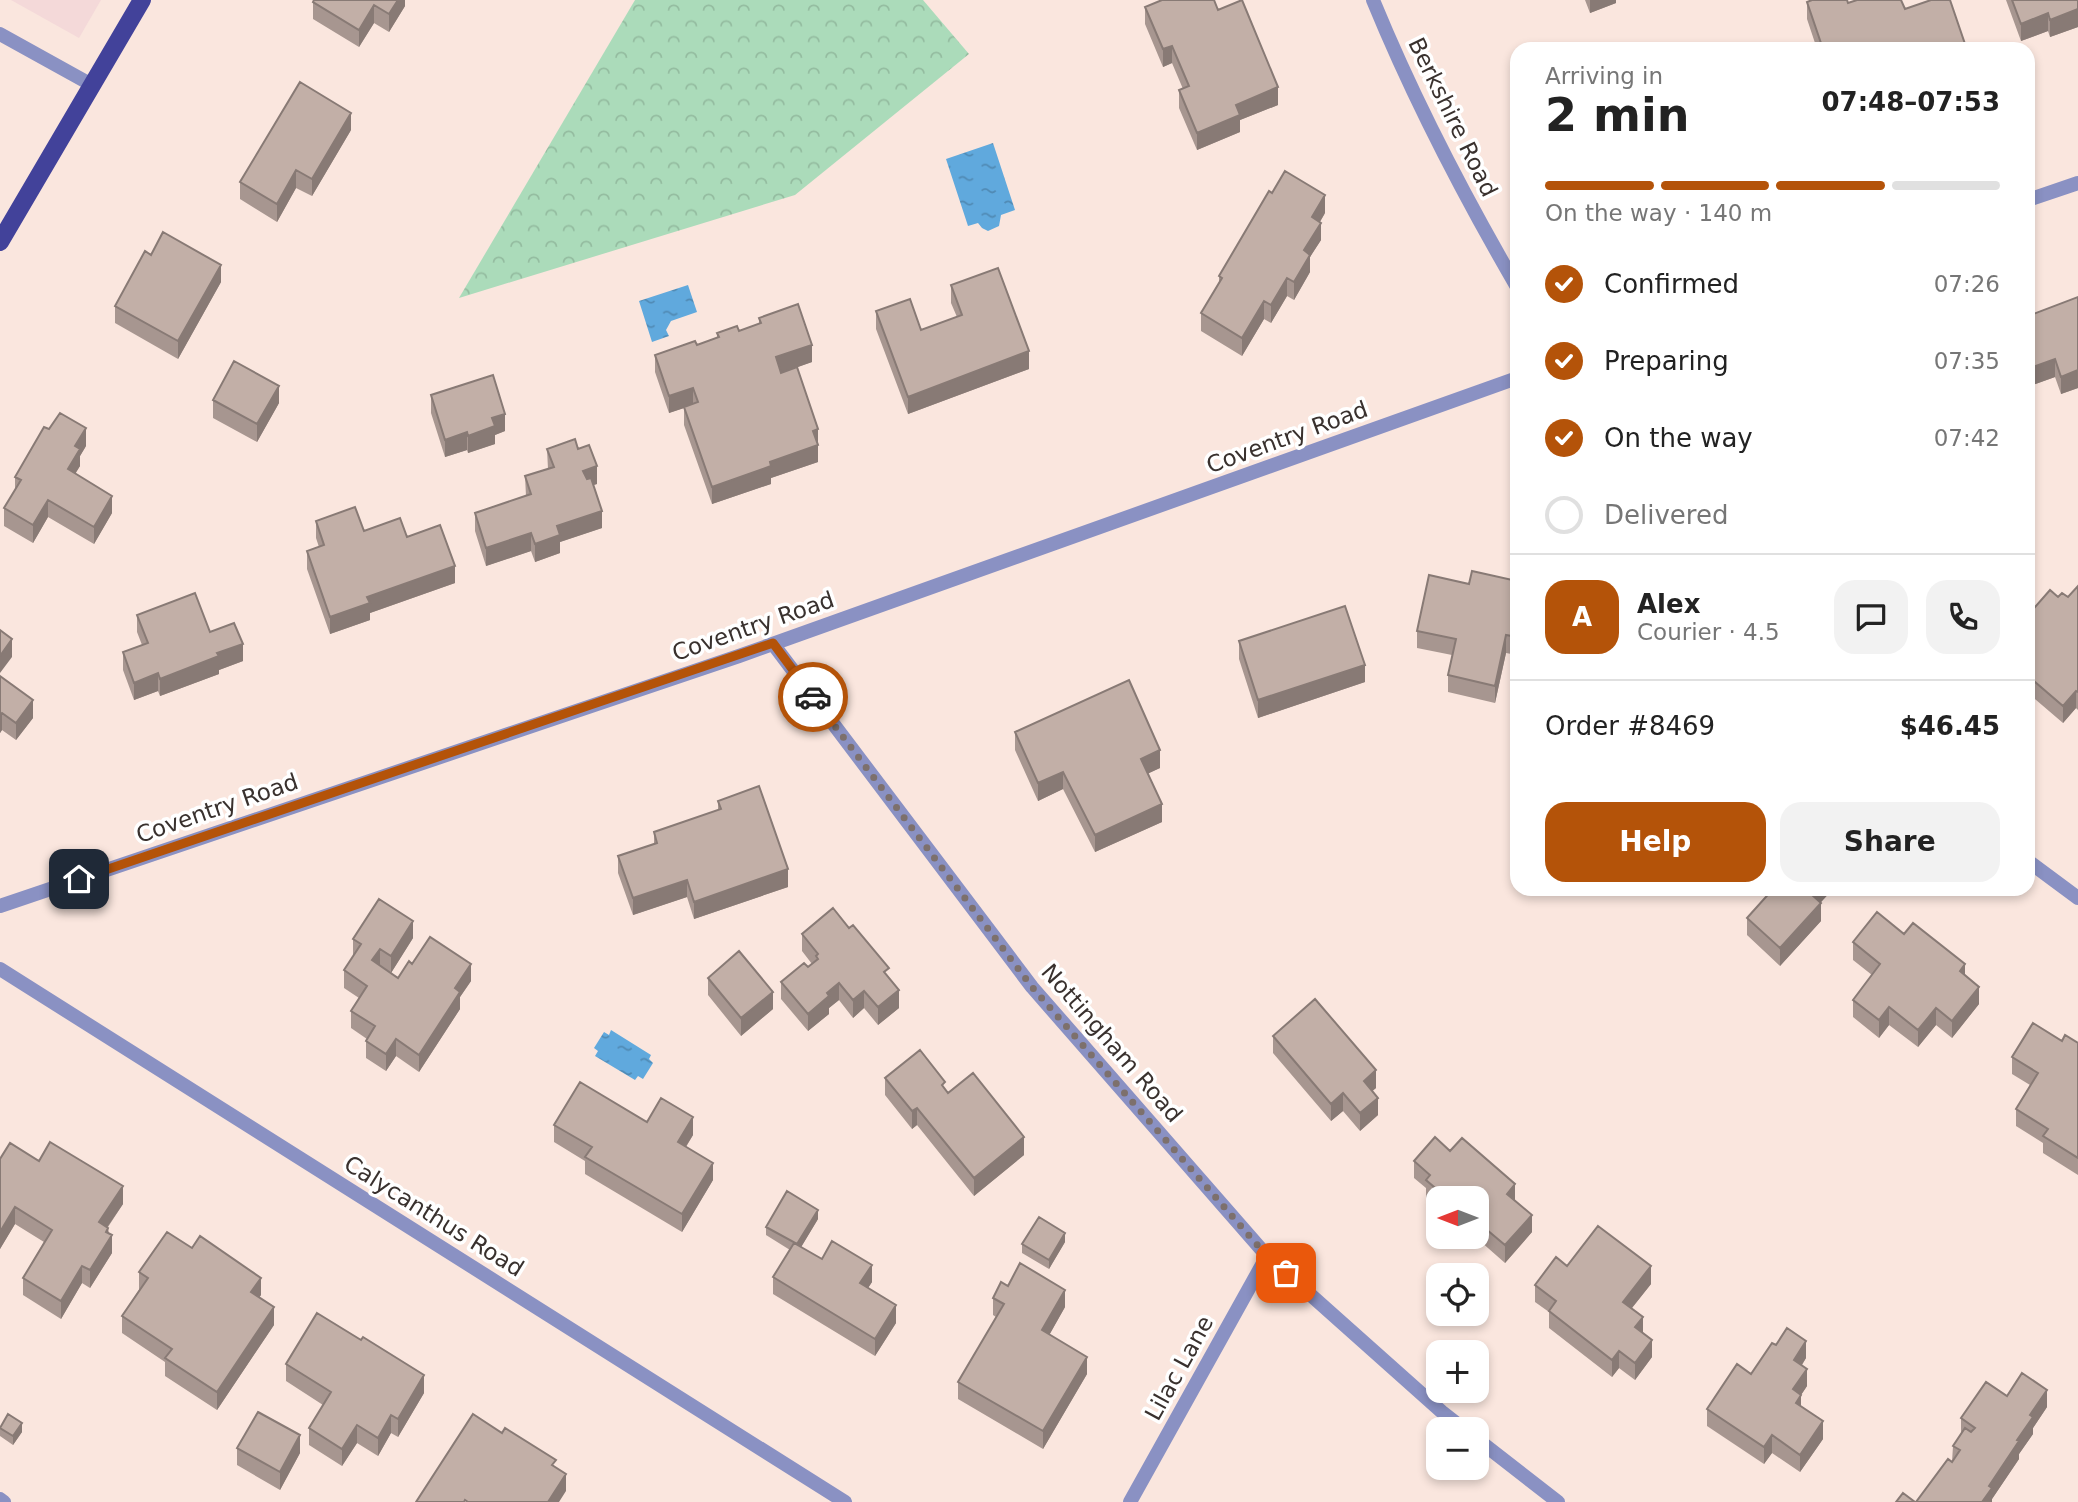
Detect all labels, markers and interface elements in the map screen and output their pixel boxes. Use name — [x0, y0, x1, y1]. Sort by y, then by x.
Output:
street label: Berkshire Road — [1403, 33, 1503, 201]
text: Arriving in — [1545, 63, 1663, 89]
text: 07:48–07:53 — [1821, 87, 2000, 117]
text: 2 min — [1545, 88, 1689, 142]
text: On the way · 140 m — [1545, 200, 1772, 226]
icon: check — [1545, 265, 1583, 303]
text: Confirmed — [1604, 269, 1739, 299]
text: 07:26 — [1934, 271, 2000, 297]
icon: check — [1545, 342, 1583, 380]
text: Preparing — [1604, 346, 1729, 376]
text: 07:35 — [1934, 348, 2000, 374]
street label: Coventry Road — [1203, 396, 1371, 478]
icon: check — [1545, 419, 1583, 457]
text: On the way — [1604, 423, 1753, 453]
text: 07:42 — [1934, 425, 2000, 451]
text: Delivered — [1604, 500, 1728, 530]
button: chat — [1834, 580, 1908, 654]
button: phone — [1926, 580, 2000, 654]
street label: Coventry Road — [669, 586, 837, 666]
text: Alex — [1637, 589, 1700, 619]
text: A — [1572, 602, 1592, 632]
text: Courier · 4.5 — [1637, 619, 1780, 645]
courier — [778, 662, 848, 732]
icon: car — [794, 678, 832, 716]
text: Order #8469 — [1545, 711, 1715, 741]
text: $46.45 — [1900, 711, 2000, 741]
street label: Coventry Road — [133, 768, 301, 848]
button: Help — [1545, 802, 1766, 882]
button: Share — [1780, 802, 2000, 882]
pin — [49, 849, 109, 909]
icon: home — [60, 860, 98, 898]
street label: Nottingham Road — [1036, 959, 1188, 1127]
street label: Calycanthus Road — [339, 1150, 529, 1282]
north arrow — [1426, 1186, 1489, 1250]
map controls — [1426, 1186, 1489, 1480]
pin — [1256, 1243, 1316, 1303]
icon: bag — [1267, 1254, 1305, 1292]
button: locate — [1426, 1263, 1489, 1326]
street label: Lilac Lane — [1140, 1311, 1218, 1425]
button: + — [1426, 1340, 1489, 1403]
button: − — [1426, 1417, 1489, 1480]

